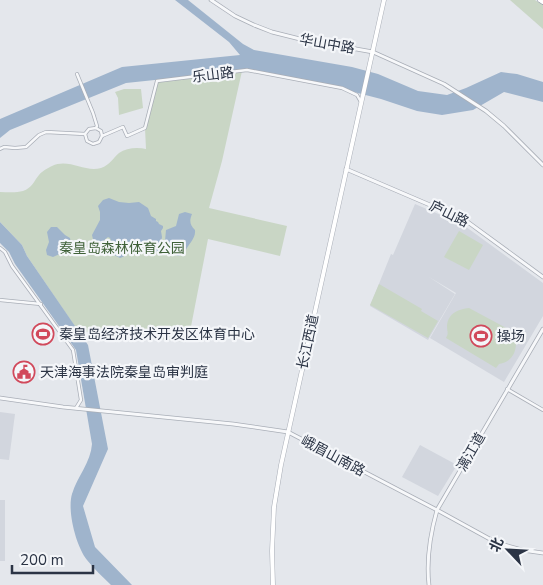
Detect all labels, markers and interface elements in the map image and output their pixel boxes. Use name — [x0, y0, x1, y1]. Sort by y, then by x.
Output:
street label: 华山中路 — [298, 30, 356, 58]
street label: 乐山路 — [191, 63, 235, 87]
street label: 庐山路 — [426, 196, 472, 232]
park label: 秦皇岛森林体育公园 — [59, 239, 185, 258]
street label: 长江西道 — [293, 313, 323, 371]
sports icon: 秦皇岛经济技术开发区体育中心 — [31, 322, 55, 346]
sports icon: 操场 — [469, 324, 493, 348]
place label: 秦皇岛经济技术开发区体育中心 — [59, 325, 255, 344]
place label: 操场 — [497, 327, 525, 346]
public building icon: 天津海事法院秦皇岛审判庭 — [12, 360, 36, 384]
place label: 天津海事法院秦皇岛审判庭 — [40, 363, 208, 382]
street label: 漓江道 — [452, 429, 490, 475]
street label: 峨眉山南路 — [298, 431, 368, 481]
north arrow — [483, 525, 533, 575]
text: 北 — [485, 534, 508, 555]
scale bar — [12, 542, 94, 574]
text: 200 m — [20, 550, 64, 570]

